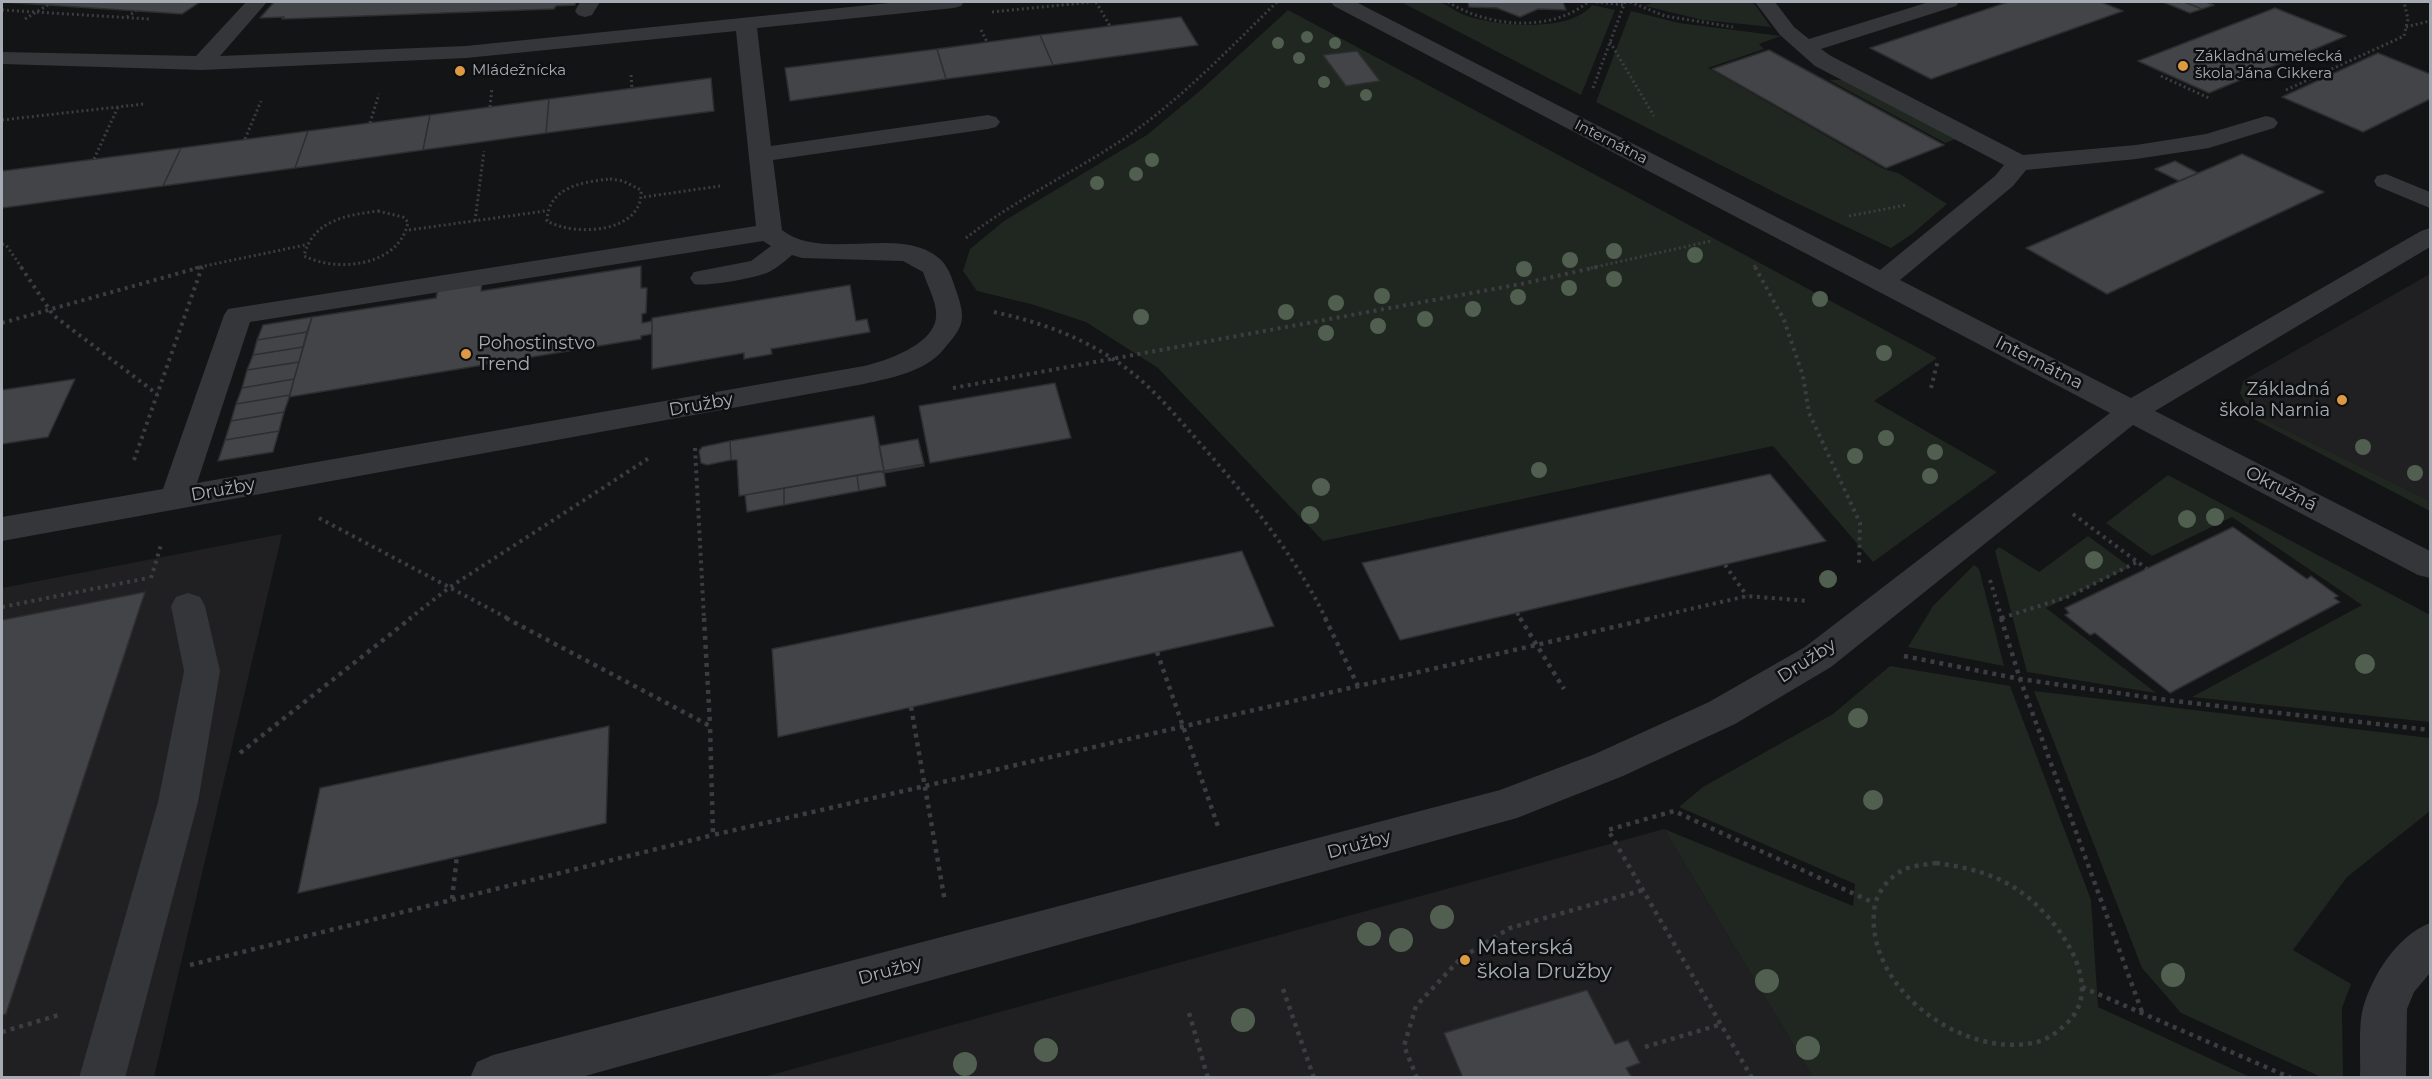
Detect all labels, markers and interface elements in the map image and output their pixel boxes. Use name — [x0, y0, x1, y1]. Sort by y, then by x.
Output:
place label: Základná umelecká škola Jána Cikkera — [2195, 48, 2343, 83]
marker: Základná umelecká škola Jána Cikkera — [2176, 59, 2190, 73]
place label: Mládežnícka — [472, 62, 566, 80]
marker: Mládežnícka — [453, 64, 467, 78]
street label: Internátna — [1571, 116, 1651, 168]
street label: Internátna — [1992, 332, 2086, 394]
place label: Pohostinstvo Trend — [478, 333, 595, 376]
marker: Pohostinstvo Trend — [459, 347, 473, 361]
place label: Základná škola Narnia — [2219, 379, 2330, 422]
street label: Družby — [667, 389, 735, 421]
marker: Základná škola Narnia — [2335, 393, 2349, 407]
street label: Okružná — [2242, 462, 2320, 516]
street label: Družby — [189, 474, 257, 506]
street label: Družby — [1774, 634, 1840, 688]
street label: Družby — [1325, 826, 1393, 864]
place label: Materská škola Družby — [1477, 935, 1612, 985]
street label: Družby — [856, 952, 924, 990]
marker: Materská škola Družby — [1458, 953, 1472, 967]

